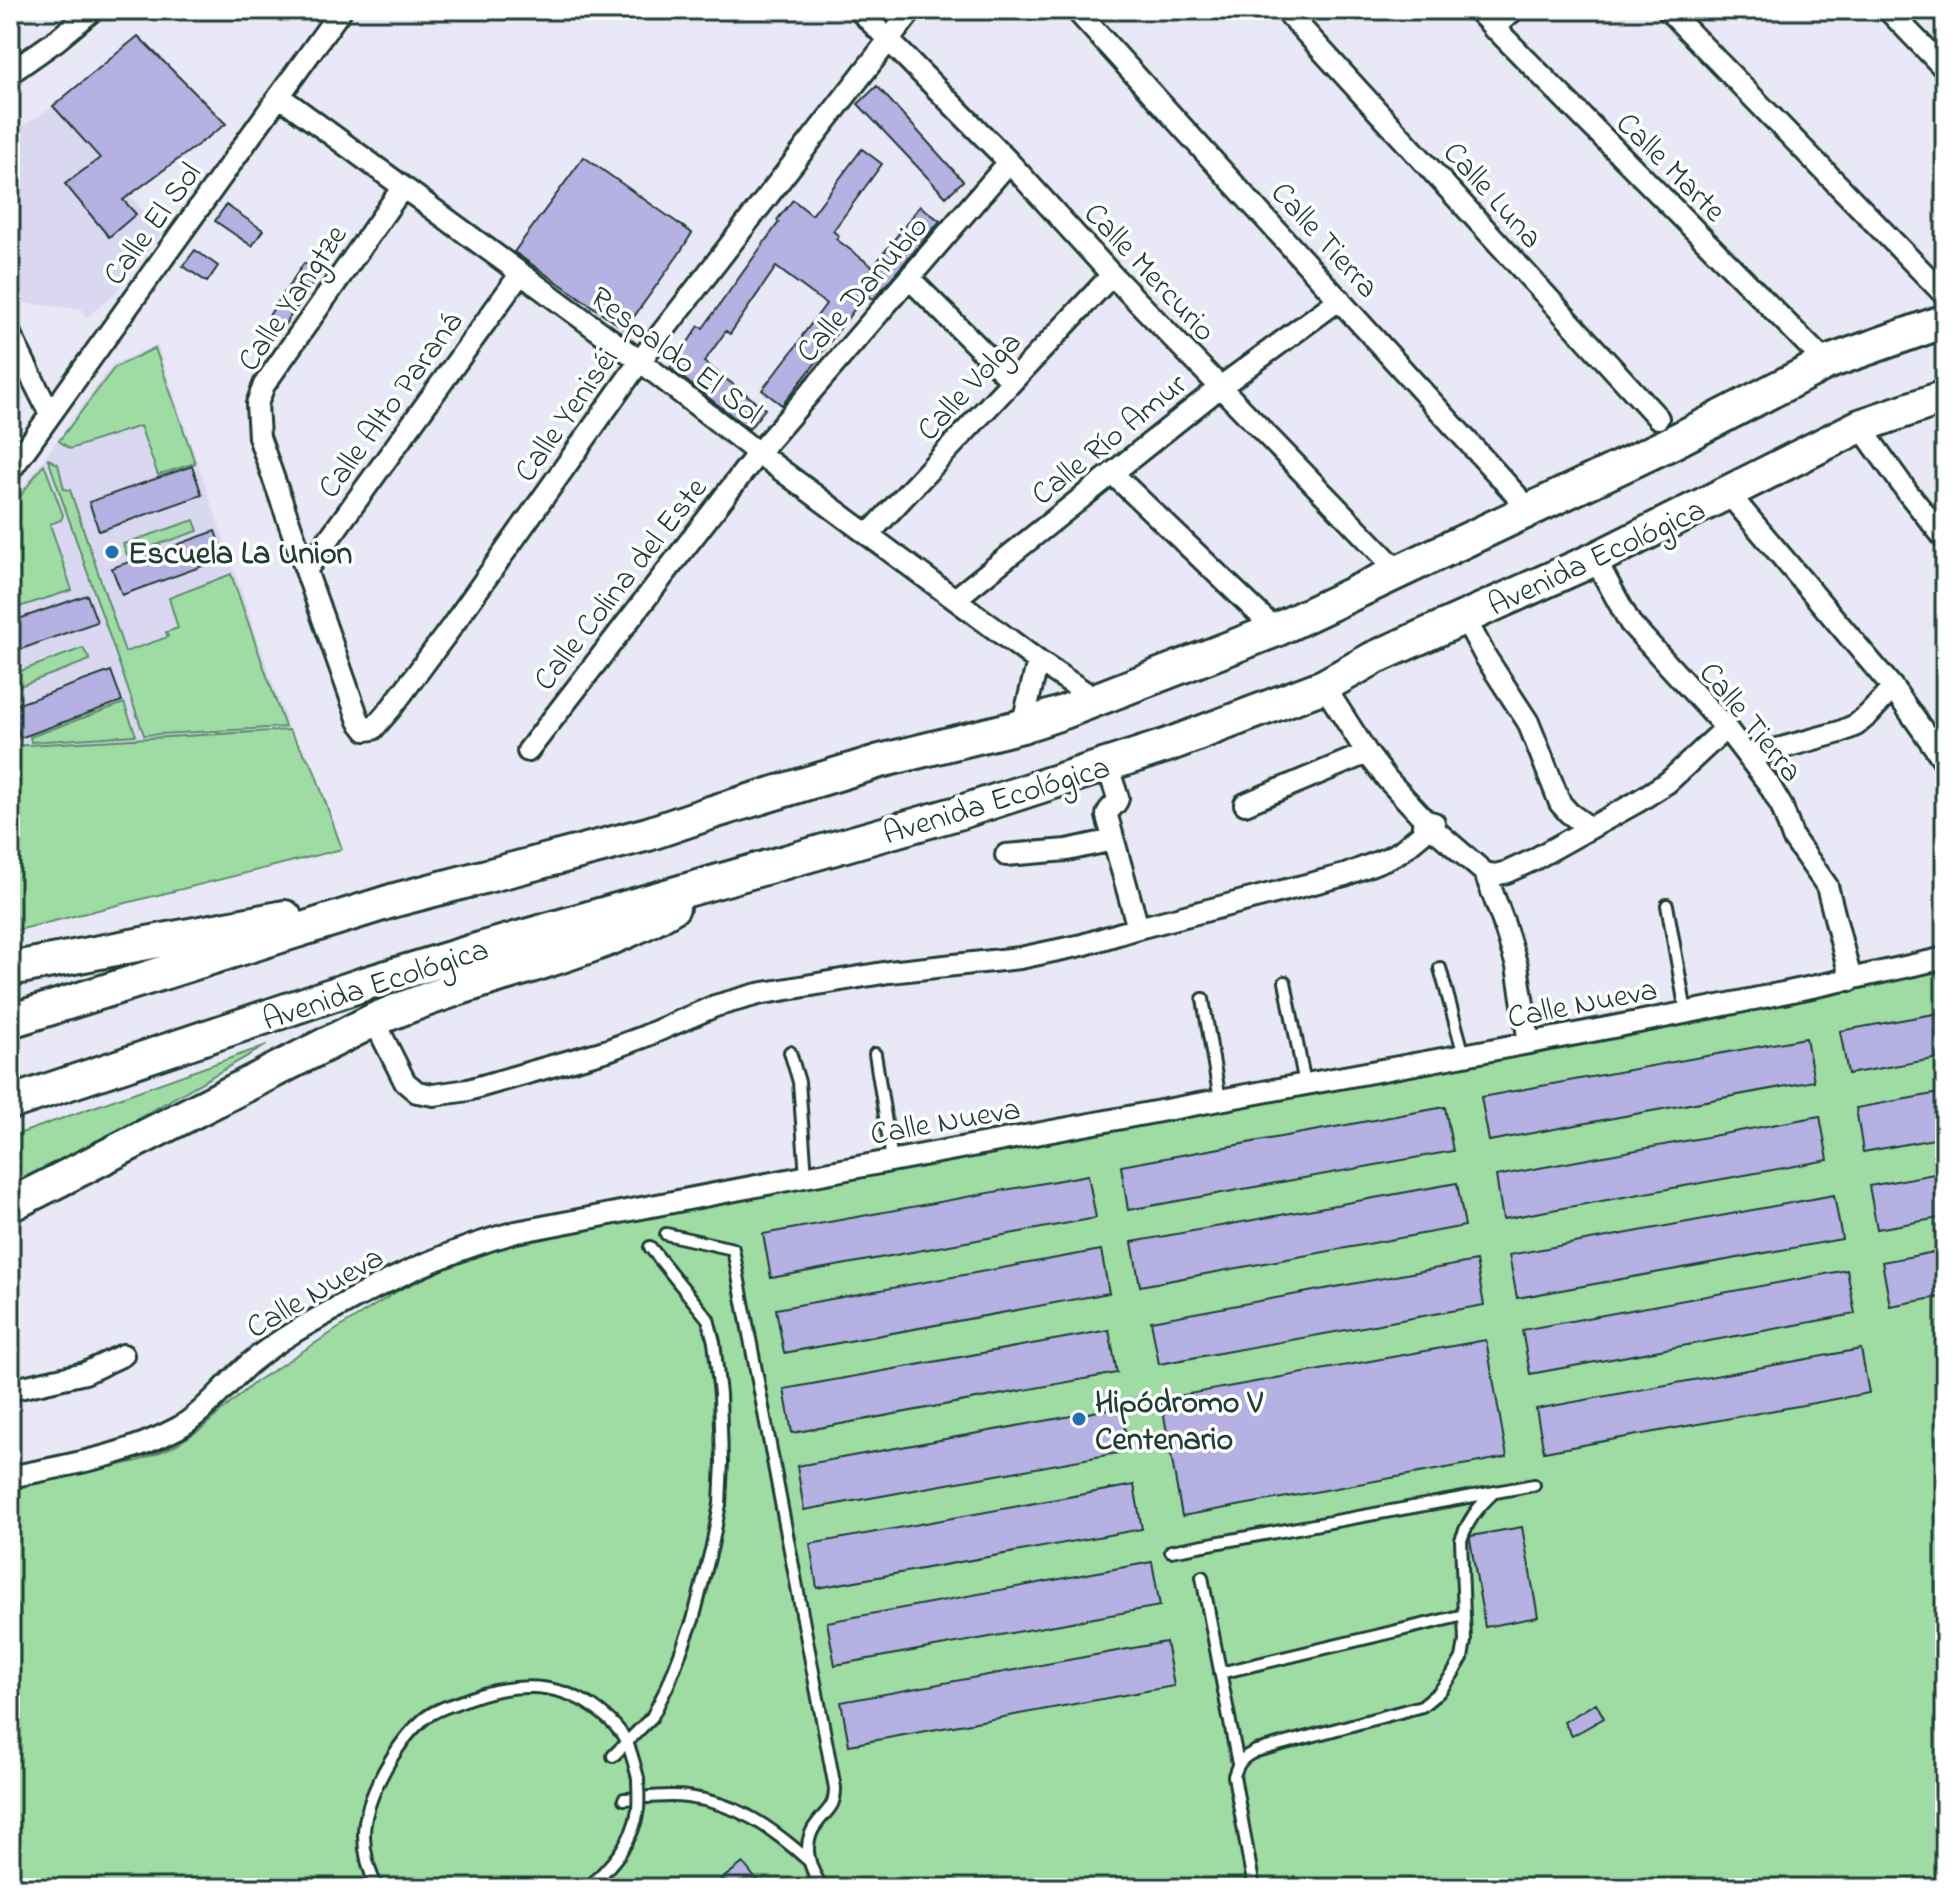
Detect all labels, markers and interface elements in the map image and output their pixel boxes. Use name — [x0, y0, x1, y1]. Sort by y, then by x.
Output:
street label: Calle Marte — [1604, 102, 1736, 235]
street label: Calle Luna — [1430, 132, 1553, 261]
street label: Calle El Sol — [93, 154, 215, 296]
street label: Calle Tierra — [1258, 172, 1389, 310]
street label: Calle Mercurio — [1071, 193, 1226, 354]
street label: Calle Danubio — [786, 206, 941, 374]
street label: Calle Yangtze — [227, 215, 361, 382]
street label: Respaldo El Sol — [579, 276, 771, 437]
street label: Calle Alto Paraná — [308, 303, 476, 509]
street label: Calle Volga — [907, 322, 1034, 453]
street label: Calle Yeniséi — [504, 339, 632, 493]
street label: Calle Río Amur — [1022, 363, 1198, 518]
street label: Calle Colina del Este — [523, 468, 721, 702]
street label: Avenida Ecológica — [1481, 488, 1714, 630]
place label: Escuela La Union — [128, 532, 353, 579]
marker: Escuela La Union — [103, 543, 121, 561]
street label: Calle Tierra — [1686, 653, 1813, 794]
street label: Avenida Ecológica — [878, 746, 1116, 859]
street label: Avenida Ecológica — [257, 928, 495, 1045]
street label: Calle Nueva — [1504, 968, 1662, 1043]
street label: Calle Nueva — [867, 1087, 1024, 1160]
street label: Calle Nueva — [238, 1236, 393, 1352]
place label: Hipódromo V Centenario — [1095, 1381, 1263, 1465]
marker: Hipódromo V Centenario — [1070, 1410, 1088, 1428]

